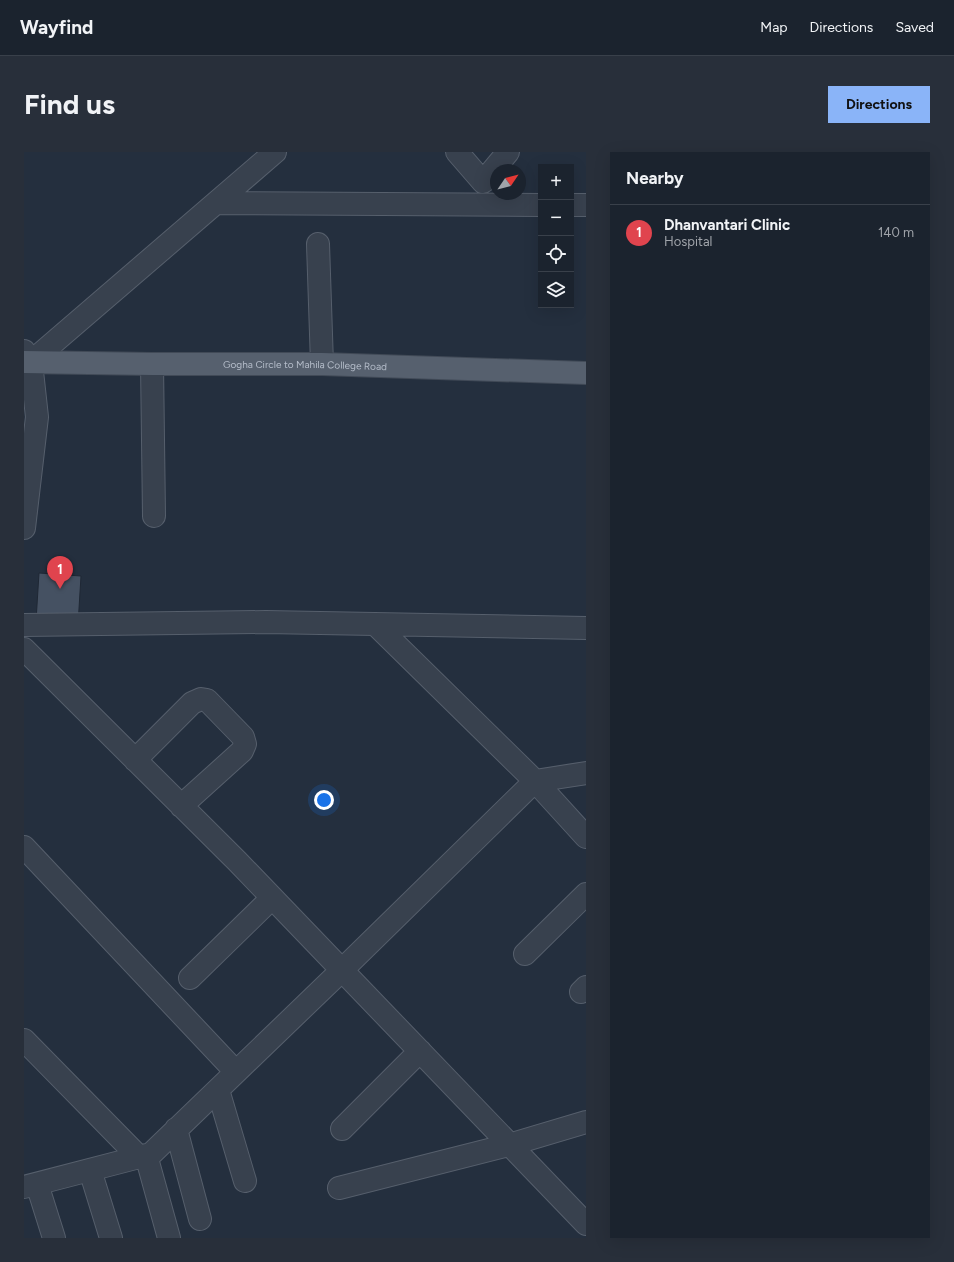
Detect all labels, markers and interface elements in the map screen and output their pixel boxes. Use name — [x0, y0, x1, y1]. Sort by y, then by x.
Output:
text: Wayfind — [20, 16, 93, 39]
text: Map — [760, 19, 788, 36]
text: Directions — [810, 19, 873, 36]
text: Saved — [895, 19, 934, 36]
button: Directions — [828, 86, 930, 123]
text: Find us — [24, 87, 115, 121]
north arrow — [490, 164, 526, 200]
map controls — [538, 164, 574, 308]
button: + — [538, 164, 574, 200]
text: Nearby — [626, 168, 684, 188]
button: − — [538, 200, 574, 236]
text: Dhanvantari Clinic — [664, 216, 790, 234]
text: 1 — [636, 225, 642, 240]
text: 140 m — [878, 225, 914, 240]
text: Hospital — [664, 234, 712, 249]
button: locate — [538, 236, 574, 272]
button: layers — [538, 272, 574, 308]
street label: Gogha Circle to Mahila College Road — [223, 358, 387, 373]
pin: 1 — [47, 556, 73, 589]
your location — [314, 790, 334, 810]

